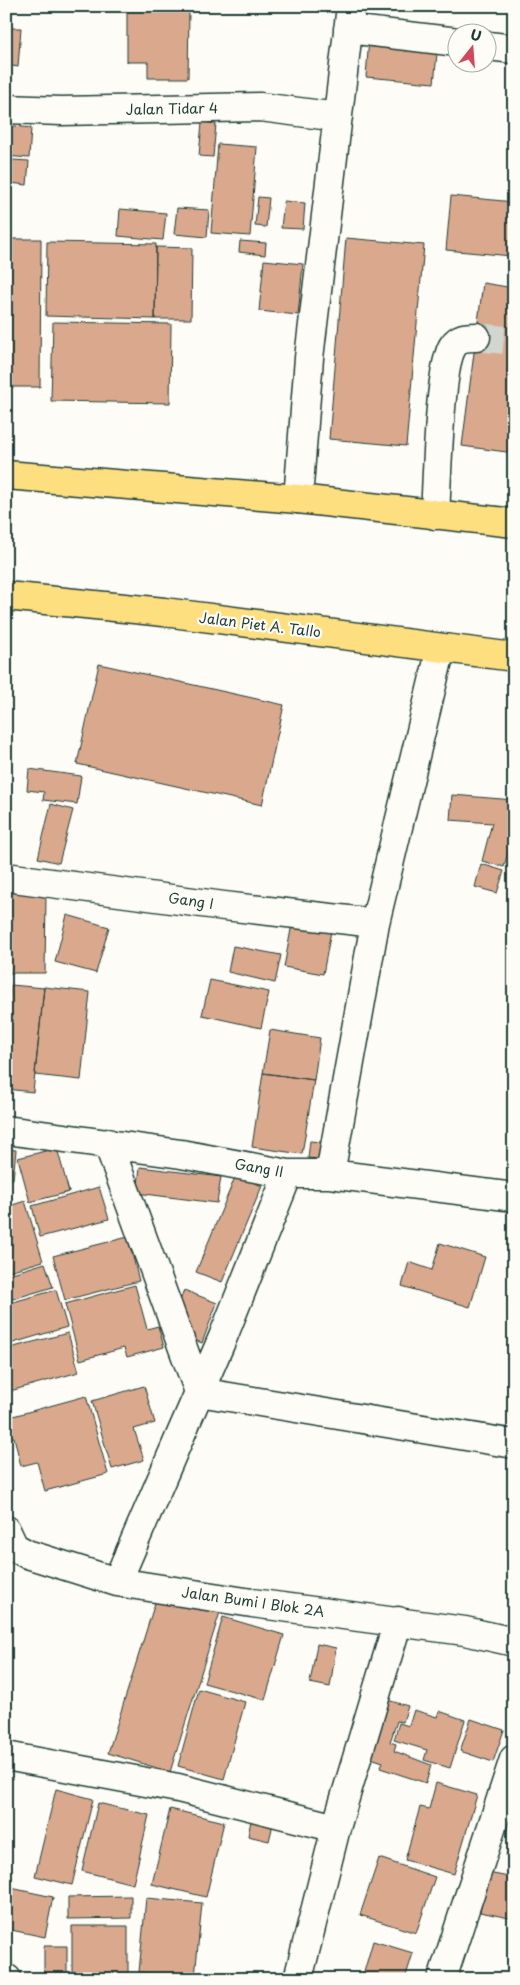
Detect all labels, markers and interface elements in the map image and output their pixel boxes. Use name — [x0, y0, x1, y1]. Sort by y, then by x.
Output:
north arrow — [448, 22, 498, 72]
text: U — [468, 23, 484, 47]
street label: Jalan Tidar 4 — [126, 97, 218, 120]
street label: Jalan Piet A. Tallo — [198, 607, 322, 642]
street label: Gang I — [167, 887, 215, 914]
street label: Gang II — [233, 1153, 285, 1182]
street label: Jalan Bumi I Blok 2A — [180, 1581, 326, 1622]

